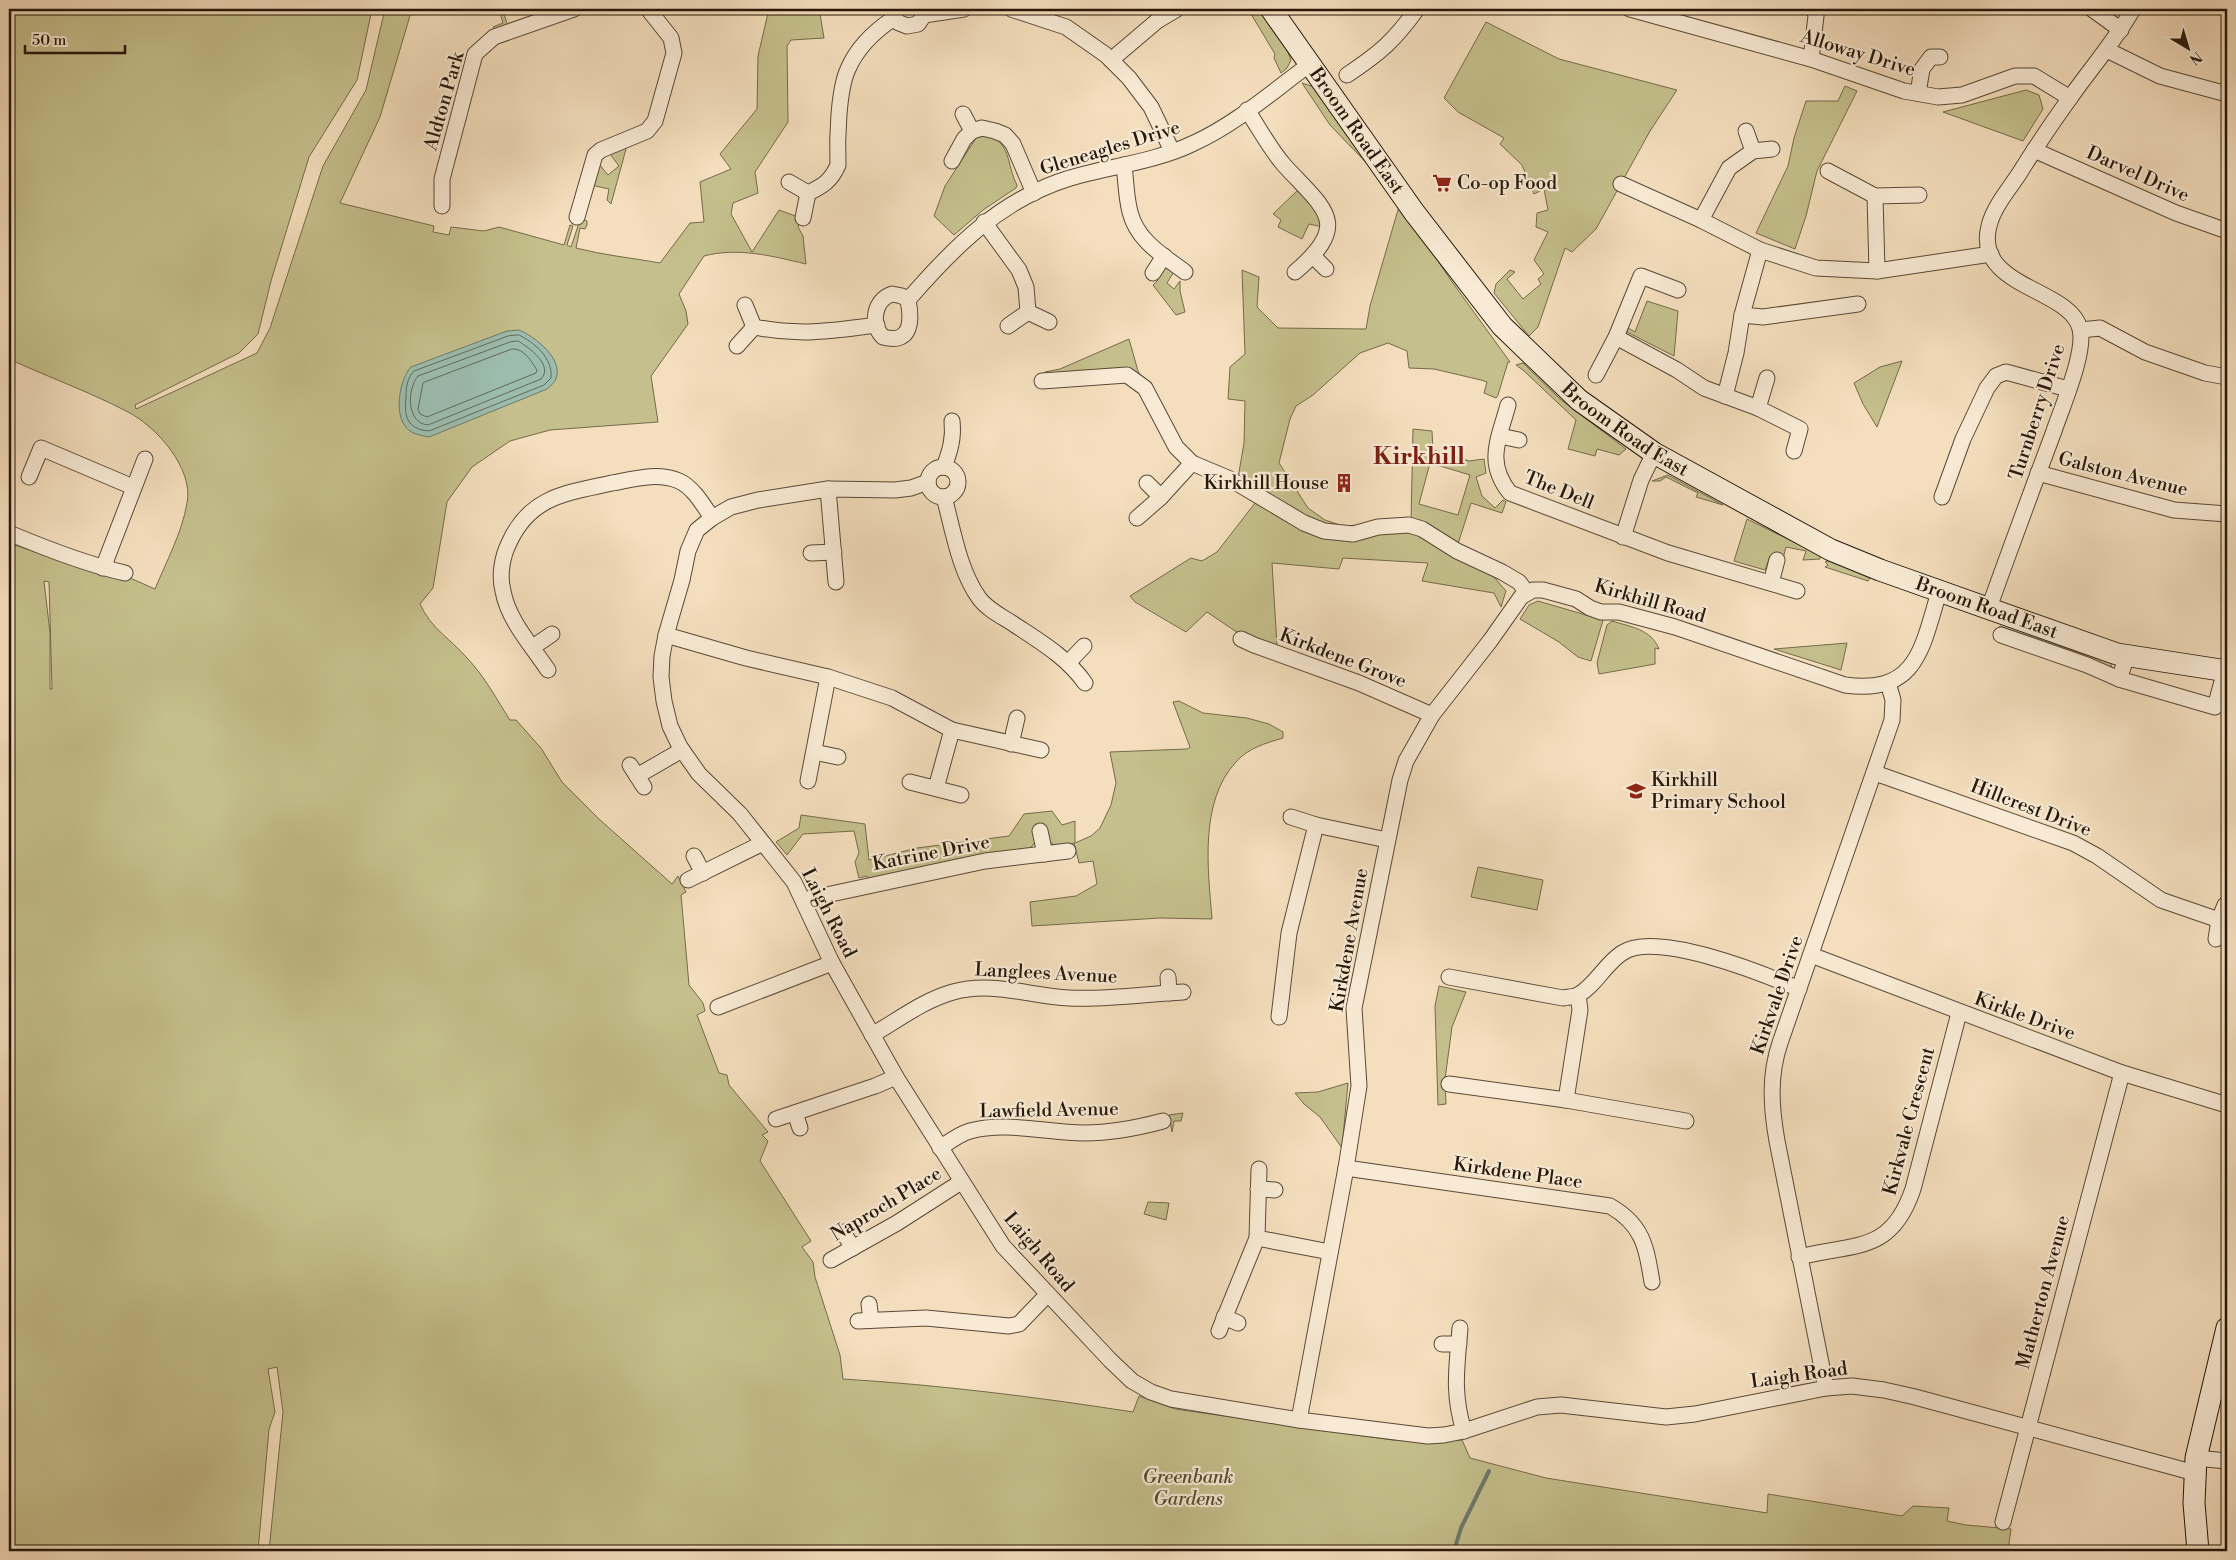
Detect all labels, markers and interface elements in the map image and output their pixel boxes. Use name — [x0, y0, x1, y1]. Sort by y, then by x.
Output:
scale bar — [25, 22, 125, 54]
north arrow — [2164, 22, 2214, 72]
street label: Alloway Drive — [1797, 24, 1918, 82]
text: 50 m — [32, 31, 66, 50]
text: N — [2185, 47, 2205, 68]
street label: Aldton Park — [418, 48, 470, 154]
street label: Broom Road East — [1303, 62, 1410, 199]
street label: Gleneagles Drive — [1037, 115, 1183, 181]
street label: Darvel Drive — [2083, 141, 2193, 207]
place label: Co-op Food — [1457, 171, 1557, 195]
supermarket icon: Co-op Food — [1431, 172, 1453, 194]
street label: Turnberry Drive — [2004, 341, 2070, 483]
street label: Broom Road East — [1556, 377, 1693, 482]
district label: Kirkhill — [1373, 442, 1465, 472]
street label: Galston Avenue — [2056, 446, 2190, 502]
street label: The Dell — [1520, 465, 1598, 515]
place label: Kirkhill House — [1204, 471, 1329, 495]
building icon: Kirkhill House — [1333, 472, 1355, 494]
street label: Broom Road East — [1911, 571, 2061, 644]
street label: Kirkhill Road — [1591, 574, 1709, 628]
street label: Kirkdene Grove — [1276, 623, 1410, 693]
place label: Kirkhill Primary School — [1651, 768, 1786, 814]
street label: Hillcrest Drive — [1967, 774, 2095, 842]
school or university icon: Kirkhill Primary School — [1625, 780, 1647, 802]
street label: Katrine Drive — [870, 830, 992, 876]
street label: Laigh Road — [796, 864, 862, 962]
street label: Kirkdene Avenue — [1325, 866, 1373, 1014]
street label: Kirkvale Drive — [1745, 932, 1809, 1058]
street label: Langlees Avenue — [974, 957, 1118, 989]
street label: Kirkle Drive — [1971, 987, 2079, 1045]
street label: Kirkvale Crescent — [1878, 1044, 1940, 1198]
street label: Lawfield Avenue — [979, 1097, 1119, 1123]
street label: Kirkdene Place — [1452, 1152, 1584, 1194]
street label: Naproch Place — [826, 1161, 946, 1247]
street label: Laigh Road — [998, 1207, 1080, 1297]
street label: Matherton Avenue — [2011, 1213, 2075, 1371]
street label: Laigh Road — [1749, 1356, 1849, 1394]
park label: Greenbank Gardens — [1142, 1465, 1234, 1511]

